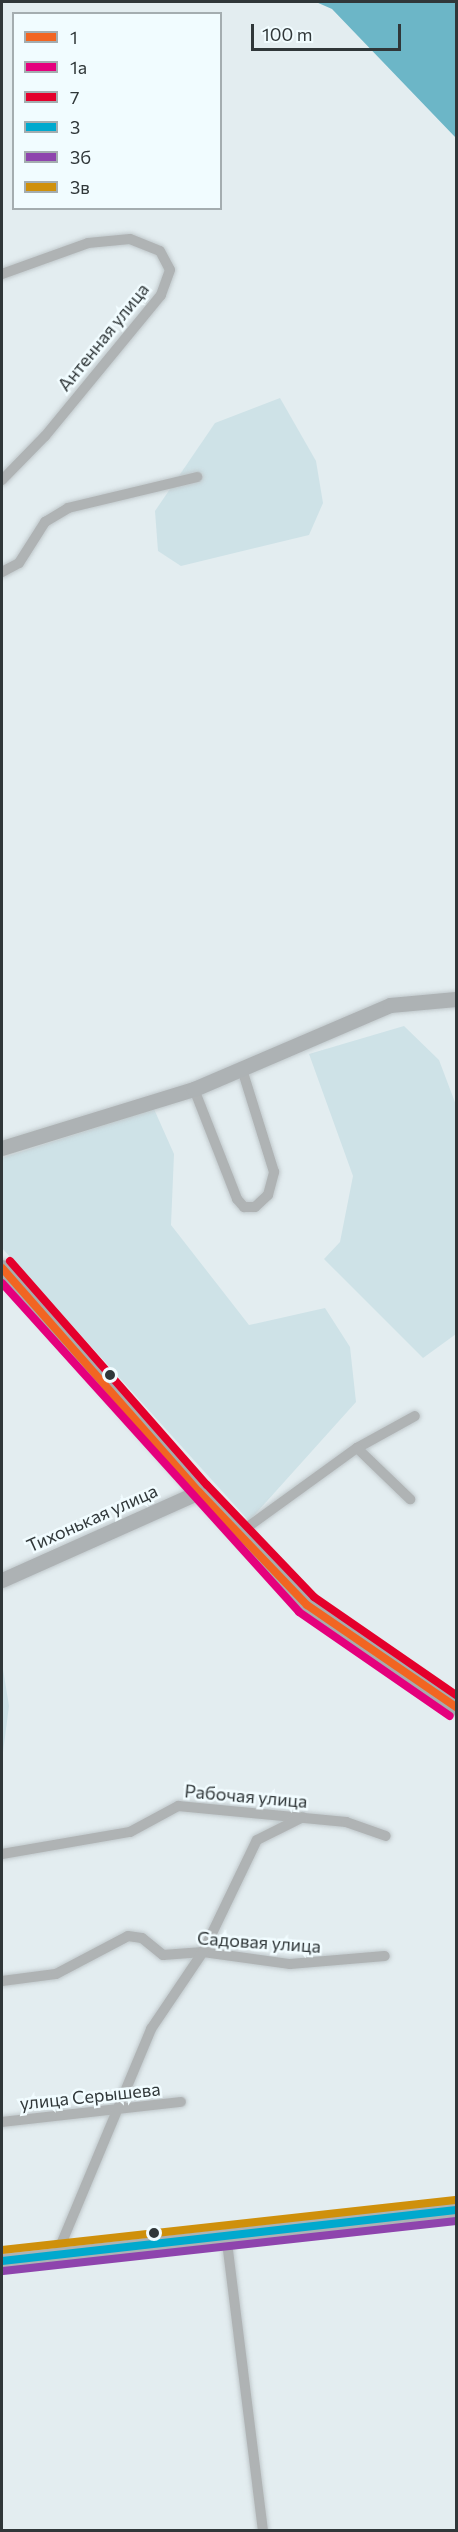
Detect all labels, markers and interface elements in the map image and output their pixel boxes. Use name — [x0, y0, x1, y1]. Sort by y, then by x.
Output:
legend — [12, 12, 222, 210]
scale bar — [254, 12, 404, 50]
text: 100 m — [262, 23, 312, 45]
text: 1 — [70, 26, 78, 48]
text: 1а — [70, 56, 87, 78]
text: 7 — [70, 86, 80, 108]
text: 3 — [70, 116, 80, 138]
text: 3б — [70, 146, 91, 168]
text: 3в — [70, 176, 90, 198]
street label: Антенная улица — [53, 279, 153, 395]
unlabelled marker — [104, 1369, 116, 1381]
street label: Тихонькая улица — [23, 1479, 161, 1557]
street label: Рабочая улица — [184, 1780, 308, 1812]
street label: Садовая улица — [196, 1927, 322, 1957]
street label: улица Серышева — [19, 2078, 161, 2114]
unlabelled marker — [148, 2227, 160, 2239]

